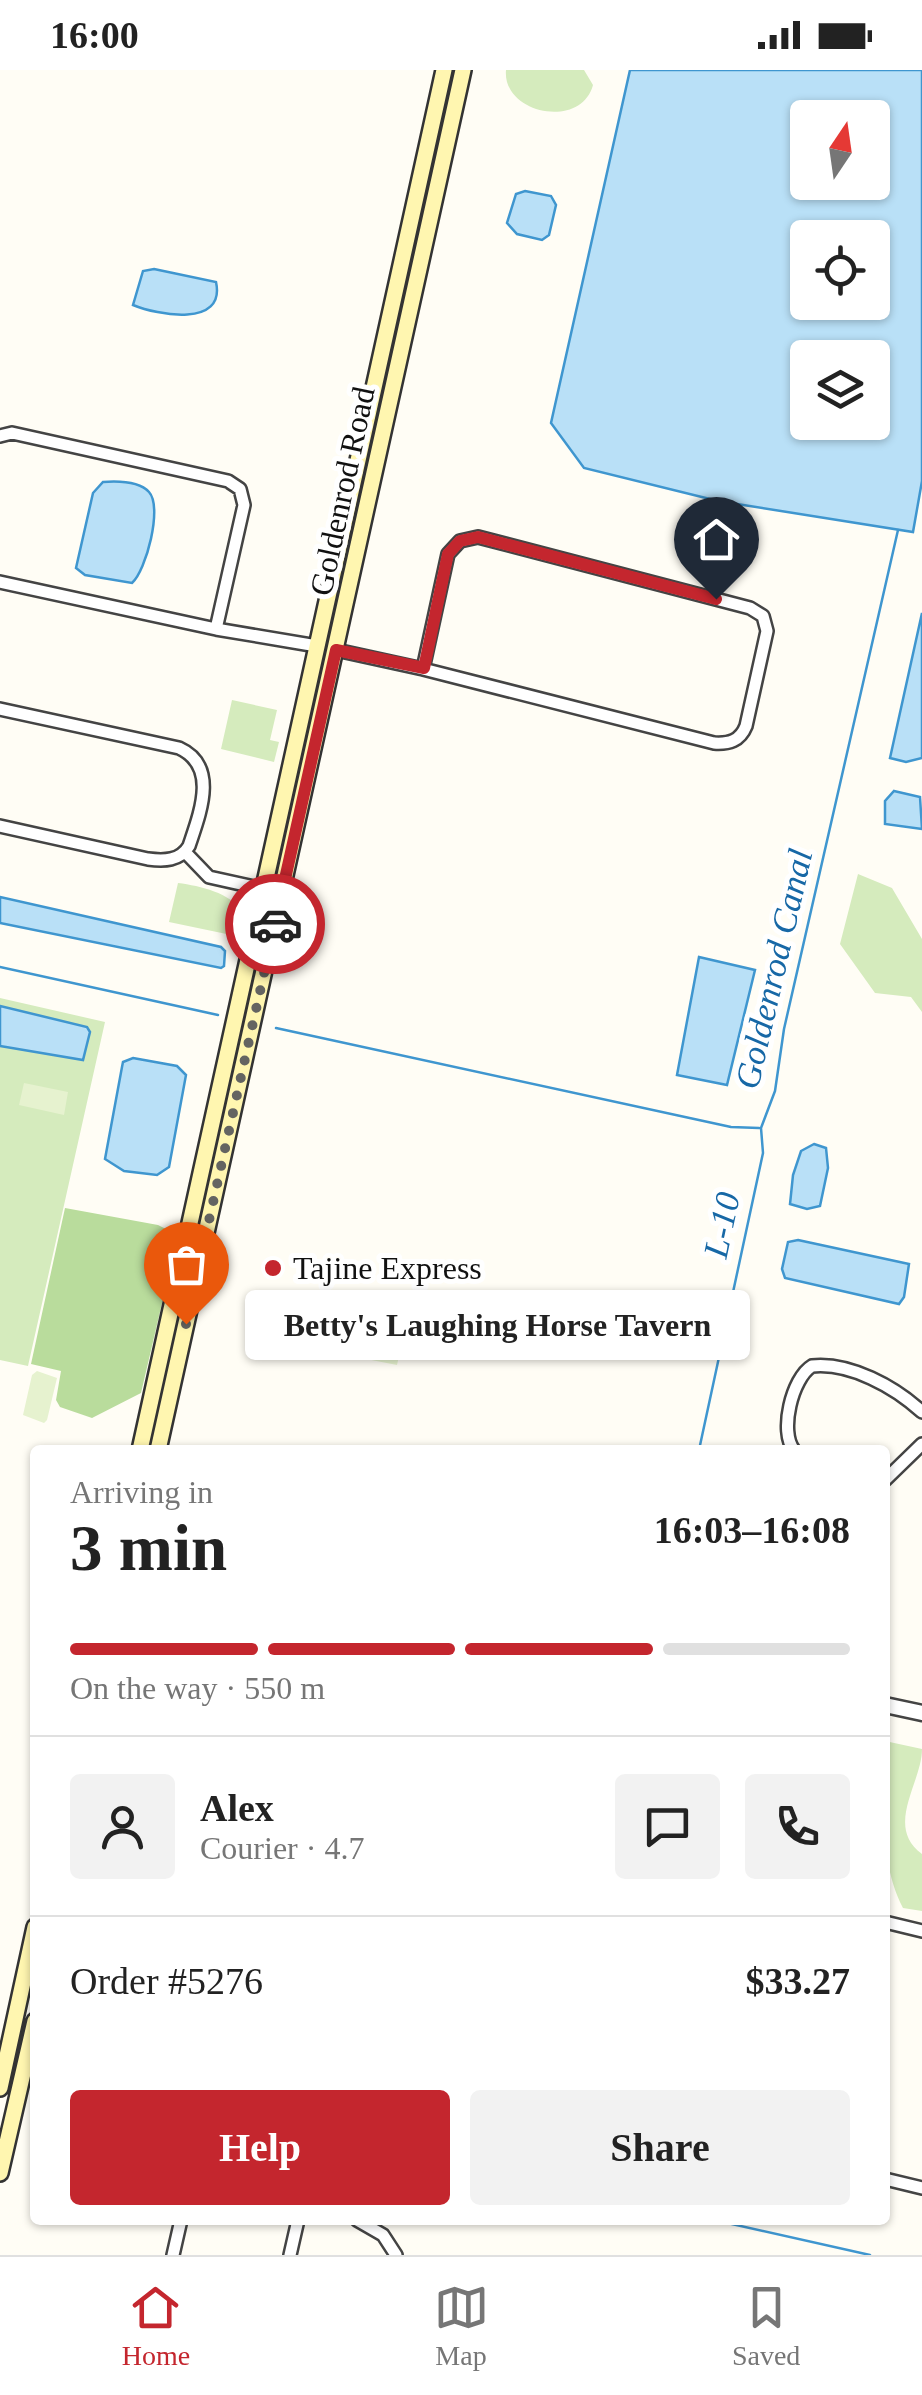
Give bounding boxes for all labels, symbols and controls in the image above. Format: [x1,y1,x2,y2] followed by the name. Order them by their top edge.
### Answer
[50,14,139,56] text: 16:00
[790,100,890,200] north arrow
[790,100,890,440] map controls
[790,220,890,320] button: locate
[790,340,890,440] button: layers
[302,383,382,599] street label: Goldenrod Road
[674,497,759,600] pin
[689,512,744,567] icon: home
[727,845,821,1093] water label: Goldenrod Canal
[225,874,325,974] courier
[248,897,303,952] icon: car
[696,1188,748,1262] water label: L-10
[144,1222,229,1325] pin
[159,1237,214,1292] icon: bag
[293,1250,482,1286] place label: Tajine Express
[262,1257,284,1279] marker: Tajine Express
[246,1289,751,1359] callout: Betty's Laughing Horse Tavern
[284,1307,711,1343] text: Betty's Laughing Horse Tavern
[70,1474,213,1510] text: Arriving in
[654,1509,850,1551] text: 16:03–16:08
[70,1512,227,1584] text: 3 min
[70,1670,325,1706] text: On the way · 550 m
[70,1774,175,1879] button: person
[615,1774,720,1879] button: chat
[745,1774,850,1879] button: phone
[200,1787,274,1829] text: Alex
[200,1830,364,1866] text: Courier · 4.7
[70,1960,263,2002] text: Order #5276
[746,1960,850,2002] text: $33.27
[70,2090,450,2205] button: Help
[470,2090,850,2205] button: Share
[122,2280,190,2372] tab: Home
[434,2280,489,2372] tab: Map
[732,2280,800,2372] tab: Saved

